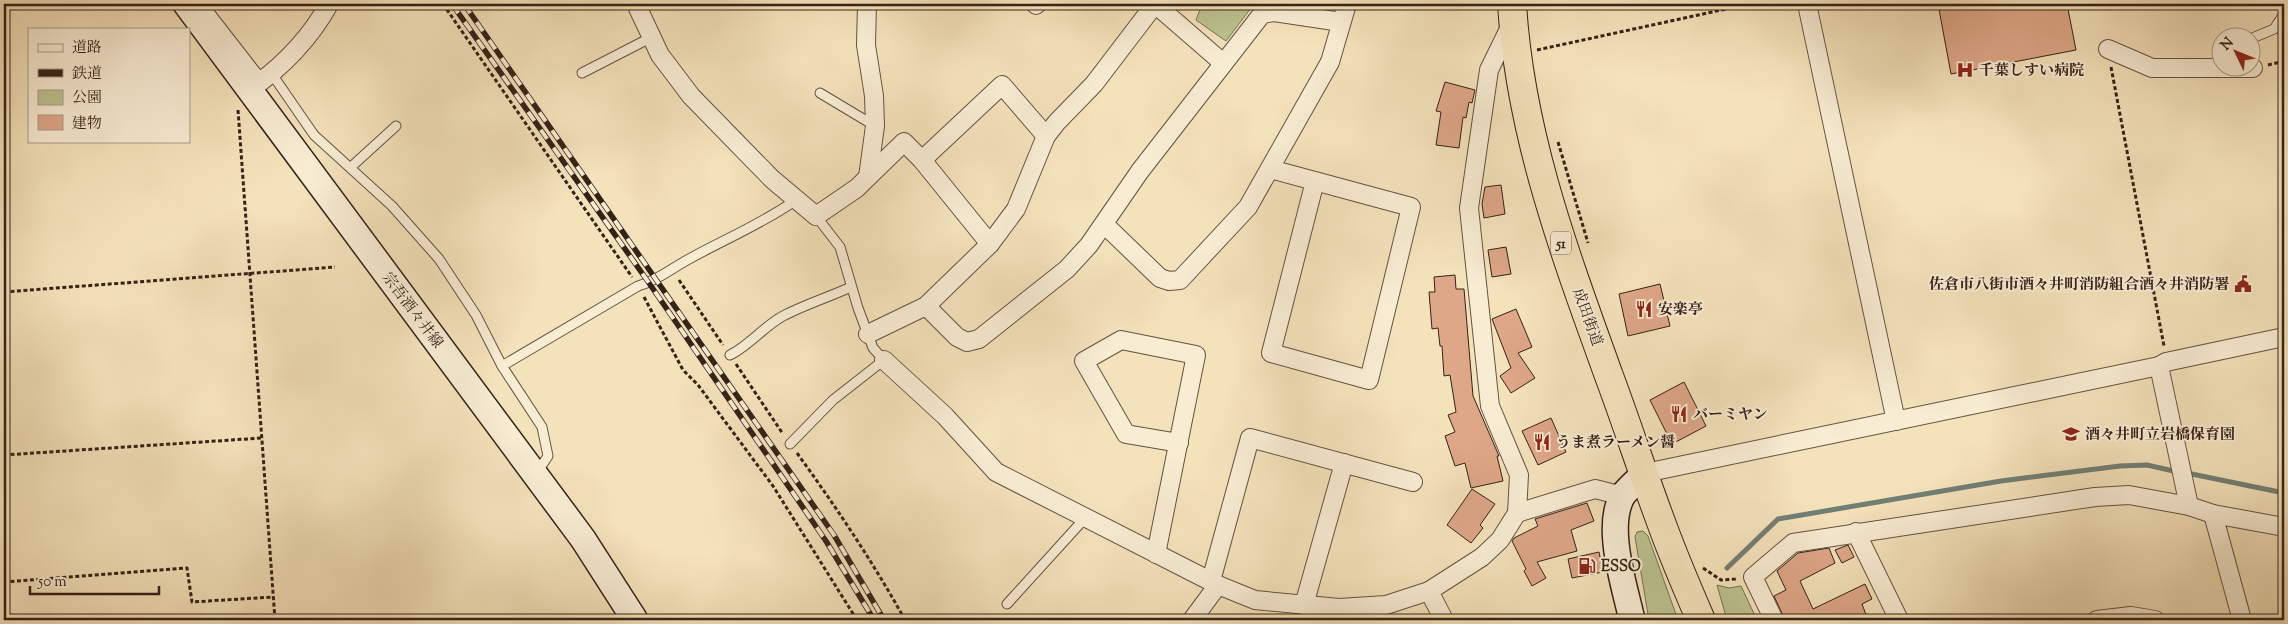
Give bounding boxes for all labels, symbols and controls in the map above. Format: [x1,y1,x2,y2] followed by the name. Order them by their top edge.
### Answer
[28,28,190,142] legend
[2210,28,2260,78] north arrow
[2217,34,2239,55] text: N
[72,38,102,59] text: 道路
[1955,60,1975,80] hospital icon: 千葉しすい病院
[1979,61,2084,82] place label: 千葉しすい病院
[72,64,102,85] text: 鉄道
[72,88,102,109] text: 公園
[72,114,102,135] text: 建物
[1551,232,1571,254] road number: 51
[376,269,447,353] street label: 宗吾酒々井線
[2233,274,2253,294] public building icon: 佐倉市八街市酒々井町消防組合酒々井消防署
[1929,275,2229,296] place label: 佐倉市八街市酒々井町消防組合酒々井消防署
[1566,286,1607,349] street label: 成田街道
[1634,299,1654,319] restaurant icon: 安楽亭
[1658,300,1703,321] place label: 安楽亭
[1669,404,1689,424] restaurant icon: バーミヤン
[1693,405,1768,426] place label: バーミヤン
[2061,424,2081,444] school or university icon: 酒々井町立岩橋保育園
[2085,425,2235,446] place label: 酒々井町立岩橋保育園
[1532,432,1552,452] restaurant icon: うま煮ラーメン醤
[1556,433,1675,454] place label: うま煮ラーメン醤
[1577,556,1597,576] fuel station icon: ESSO
[1601,557,1641,578] place label: ESSO
[30,564,159,596] scale bar
[37,572,67,593] text: 50 m

